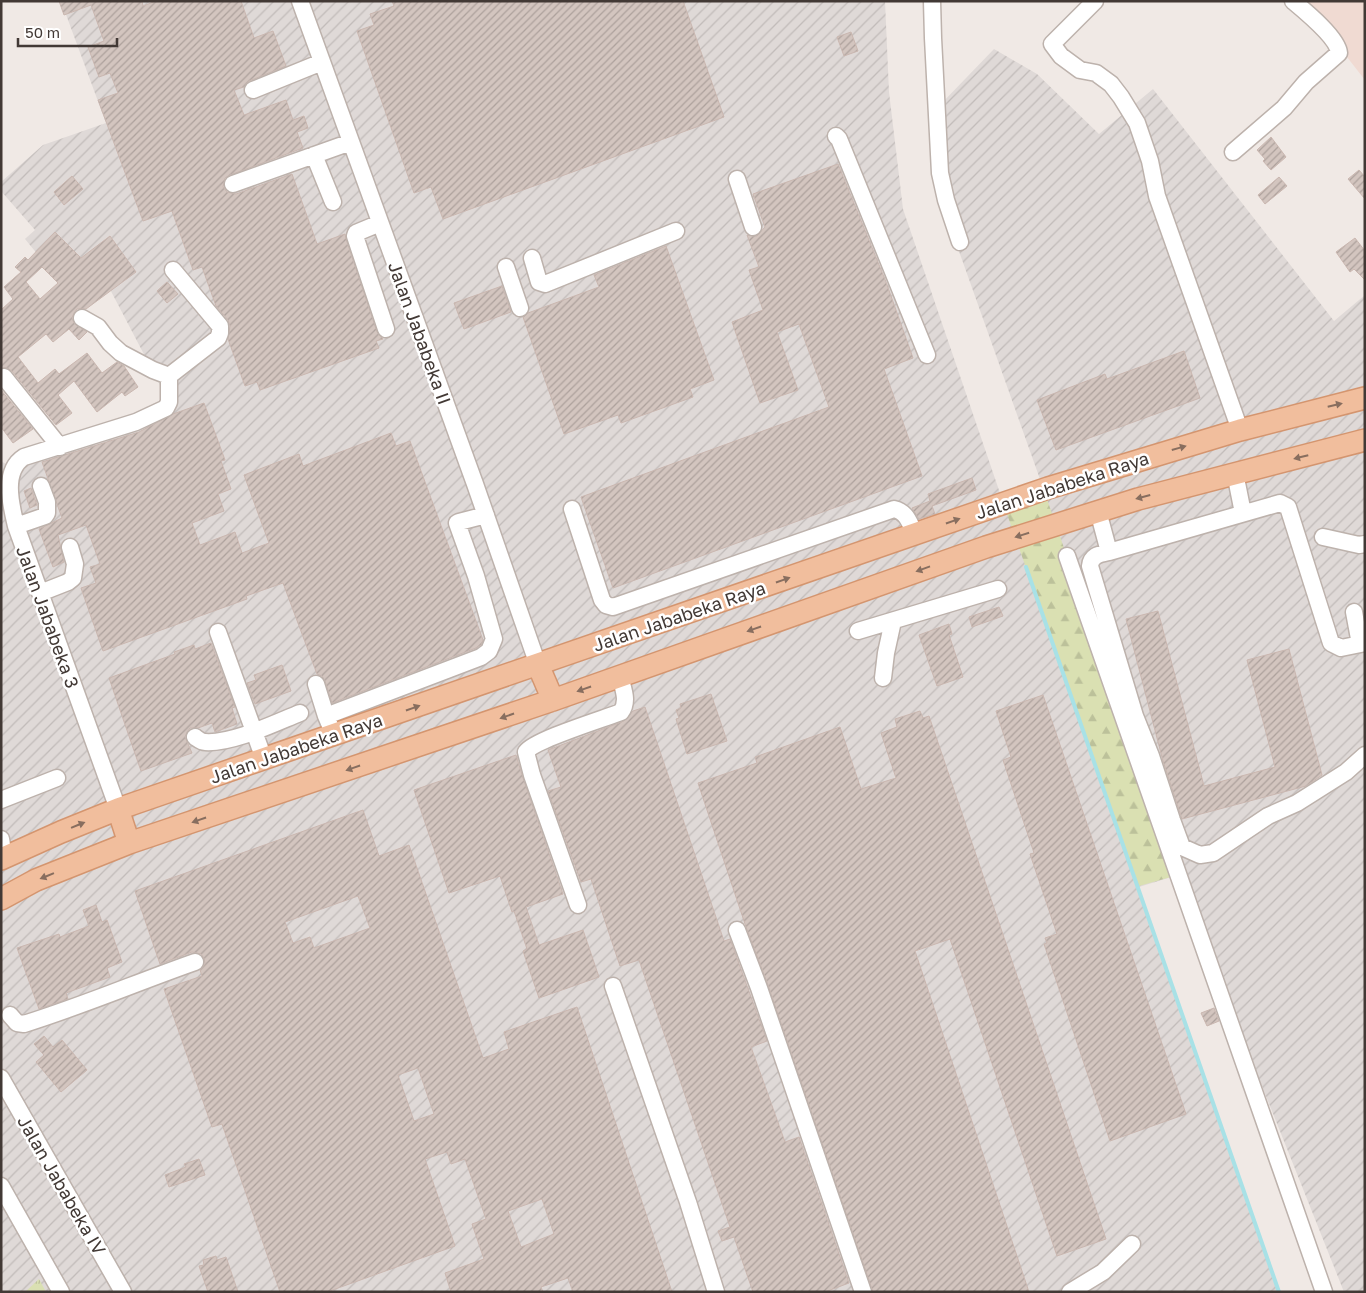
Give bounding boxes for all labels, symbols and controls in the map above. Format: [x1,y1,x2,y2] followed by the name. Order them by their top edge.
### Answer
[18,15,116,47] scale bar
[25,23,60,41] text: 50 m
[384,259,456,407] street label: Jalan Jababeka II
[1328,401,1343,409] one-way arrow
[1171,444,1186,452] one-way arrow
[973,447,1151,523] street label: Jalan Jababeka Raya
[1293,453,1308,461] one-way arrow
[1136,494,1151,502] one-way arrow
[946,517,961,525] one-way arrow
[1014,531,1029,539] one-way arrow
[12,543,84,691] street label: Jalan Jababeka 3
[916,566,931,573] one-way arrow
[590,576,768,656] street label: Jalan Jababeka Raya
[775,576,790,584] one-way arrow
[746,626,761,633] one-way arrow
[576,685,591,693] one-way arrow
[405,704,420,711] one-way arrow
[207,708,385,788] street label: Jalan Jababeka Raya
[499,712,514,720] one-way arrow
[345,764,360,772] one-way arrow
[191,816,206,824] one-way arrow
[71,821,86,829] one-way arrow
[39,872,54,880] one-way arrow
[13,1112,111,1258] street label: Jalan Jababeka IV

